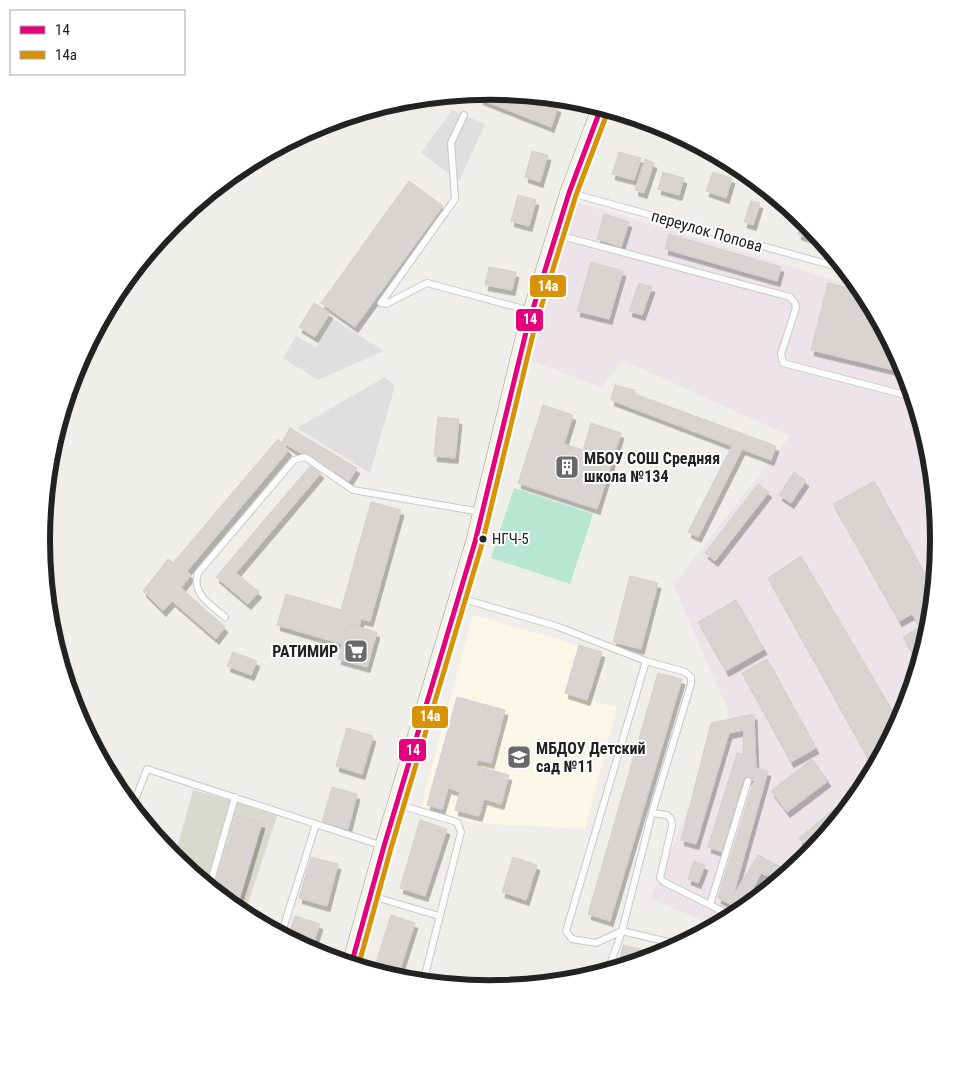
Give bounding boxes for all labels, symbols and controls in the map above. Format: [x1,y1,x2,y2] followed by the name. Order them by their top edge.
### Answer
[10,10,185,75] legend
[55,21,70,39] text: 14
[55,46,77,64] text: 14а
[649,206,765,256] street label: переулок Попова
[529,274,567,298] line badge: 14а
[538,278,559,294] text: 14а
[515,308,544,332] line badge: 14
[523,311,537,327] text: 14
[584,449,720,486] place label: МБОУ СОШ Средняя школа №134
[554,454,580,480] building icon: МБОУ СОШ Средняя школа №134
[492,530,529,548] place label: НГЧ-5
[478,534,488,544] marker: НГЧ-5
[343,638,369,664] supermarket icon: РАТИМИР
[272,642,338,661] place label: РАТИМИР
[411,705,449,729] line badge: 14а
[420,708,441,724] text: 14а
[398,738,427,762] line badge: 14
[536,739,646,776] place label: МБДОУ Детский сад №11
[406,742,420,758] text: 14
[506,744,532,770] school or university icon: МБДОУ Детский сад №11

